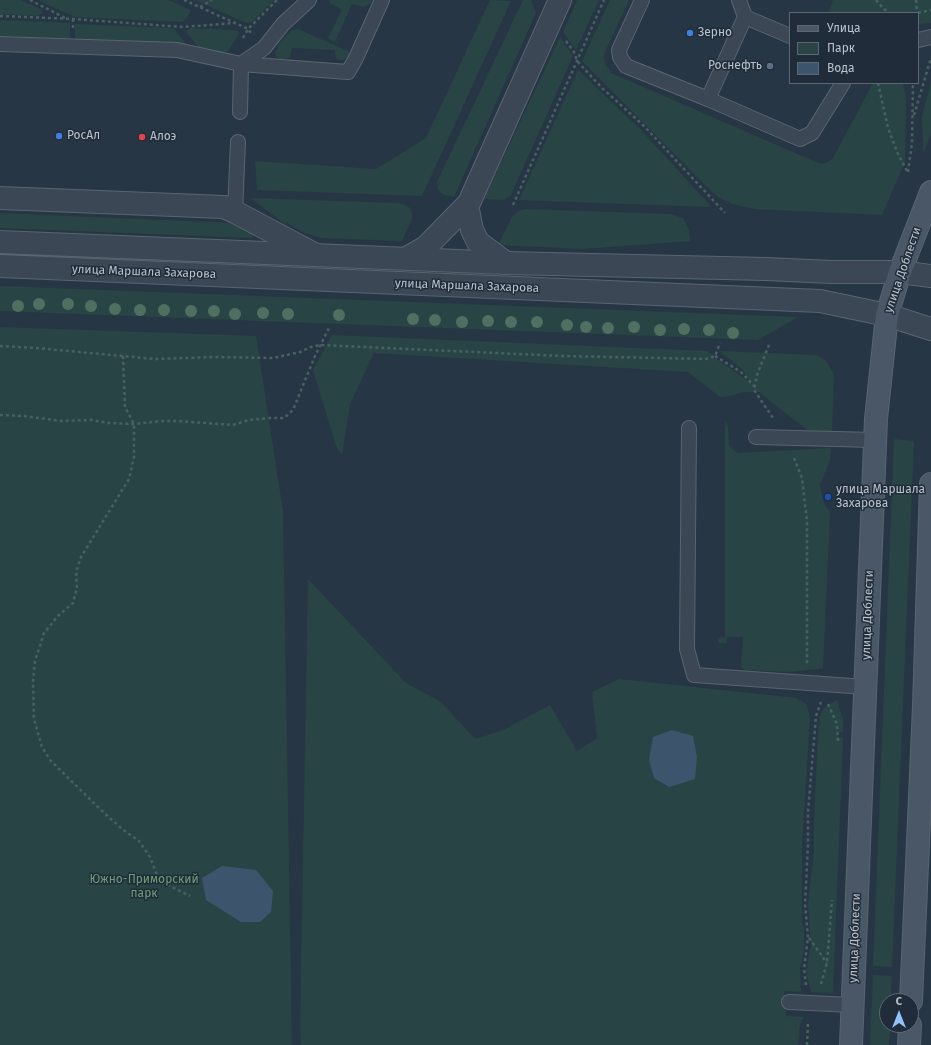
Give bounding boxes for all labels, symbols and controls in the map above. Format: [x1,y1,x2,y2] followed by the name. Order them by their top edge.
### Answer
[789,12,919,84] legend
[827,21,861,35] text: Улица
[698,26,732,40] place label: Зерно
[685,28,695,38] marker: Зерно
[827,41,855,55] text: Парк
[708,59,762,73] place label: Роснефть
[765,61,775,71] marker: Роснефть
[827,61,854,75] text: Вода
[67,129,100,143] place label: РосАл
[150,130,176,144] place label: Алоэ
[54,131,64,141] marker: РосАл
[137,132,147,142] marker: Алоэ
[882,225,924,315] street label: улица Доблести
[72,262,216,282] street label: улица Маршала Захарова
[395,276,539,296] street label: улица Маршала Захарова
[836,483,925,511] place label: улица Маршала Захарова
[823,492,833,502] marker: улица Маршала Захарова
[859,570,877,660] street label: улица Доблести
[89,873,199,901] park label: Южно-Приморский парк
[846,893,864,983] street label: улица Доблести
[879,993,919,1033] north arrow
[896,995,902,1008] text: С

